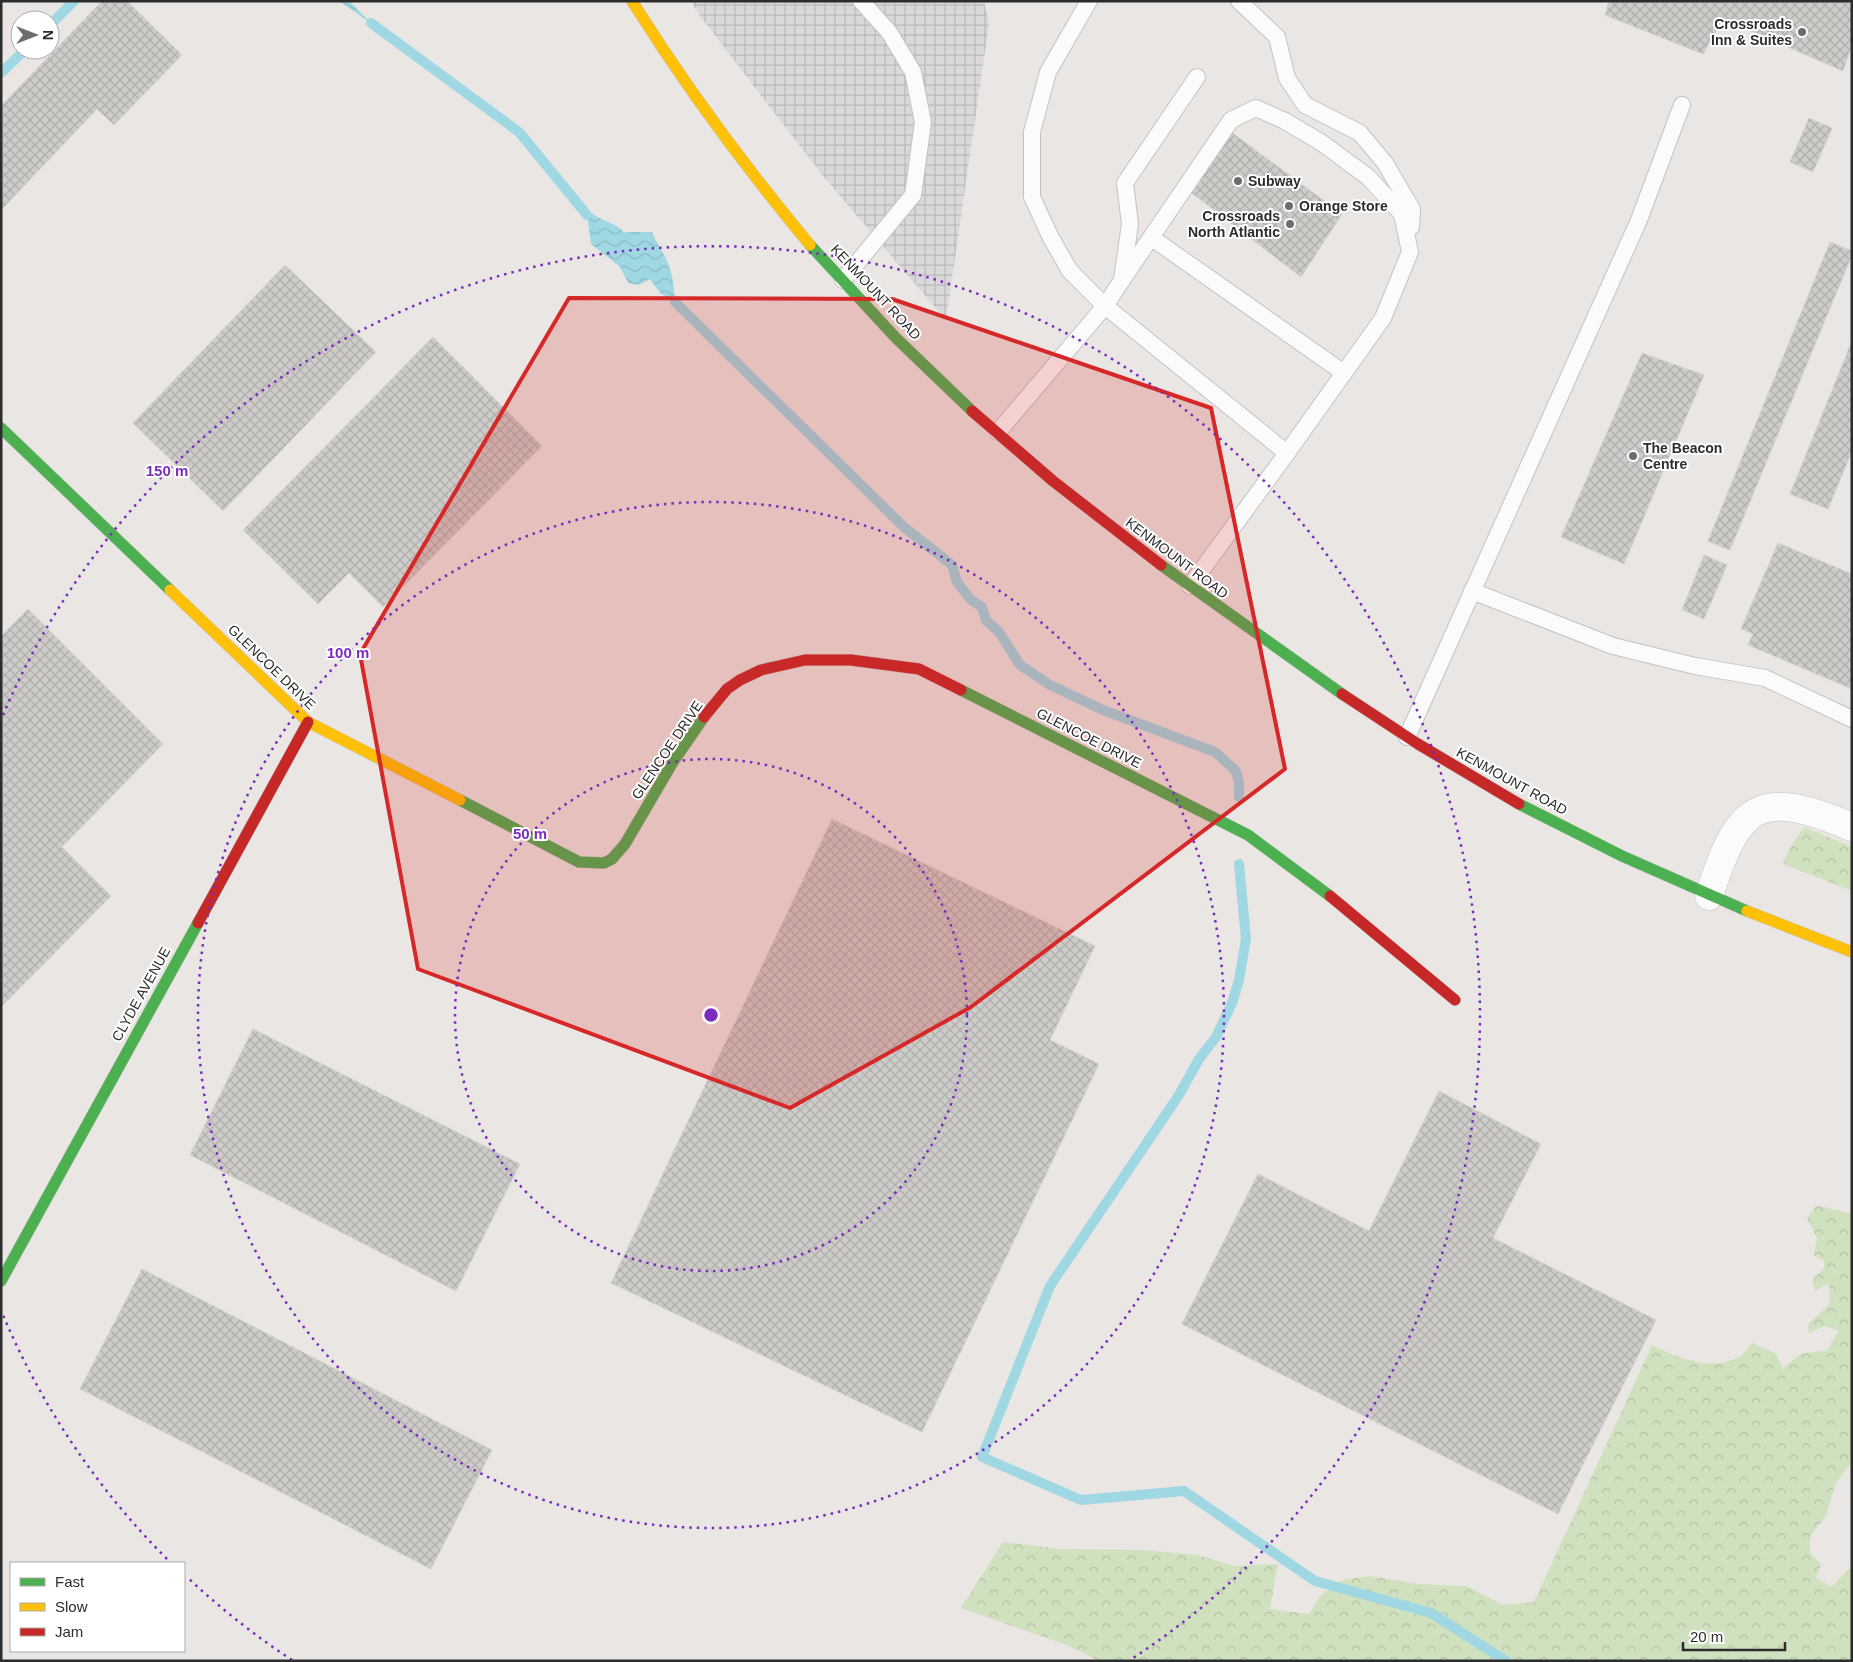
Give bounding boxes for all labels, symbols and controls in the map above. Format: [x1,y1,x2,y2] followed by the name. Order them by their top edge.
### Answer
[10,10,60,60] north arrow
[1711,16,1792,48] place label: Crossroads Inn & Suites
[1796,26,1808,38] marker: Crossroads Inn & Suites
[40,30,56,40] text: N
[1248,173,1301,189] place label: Subway
[1232,175,1244,187] marker: Subway
[1299,198,1388,214] place label: Orange Store
[1283,200,1295,212] marker: Orange Store
[1188,208,1280,240] place label: Crossroads North Atlantic
[1284,218,1296,230] marker: Crossroads North Atlantic
[828,241,924,343] street label: KENMOUNT ROAD
[1643,440,1722,472] place label: The Beacon Centre
[1627,450,1639,462] marker: The Beacon Centre
[146,462,188,479] text: 150 m
[1123,514,1231,602] street label: KENMOUNT ROAD
[225,621,319,713] street label: GLENCOE DRIVE
[327,644,369,661] text: 100 m
[628,698,706,802] street label: GLENCOE DRIVE
[1034,705,1144,771] street label: GLENCOE DRIVE
[1454,744,1570,818] street label: KENMOUNT ROAD
[513,825,547,842] text: 50 m
[108,944,174,1044] street label: CLYDE AVENUE
[702,1006,720,1024] centre of rings
[10,1562,185,1652] legend
[55,1573,85,1590] text: Fast
[55,1598,88,1615] text: Slow
[1683,1620,1786,1652] scale bar
[55,1623,83,1640] text: Jam
[1690,1628,1723,1645] text: 20 m

